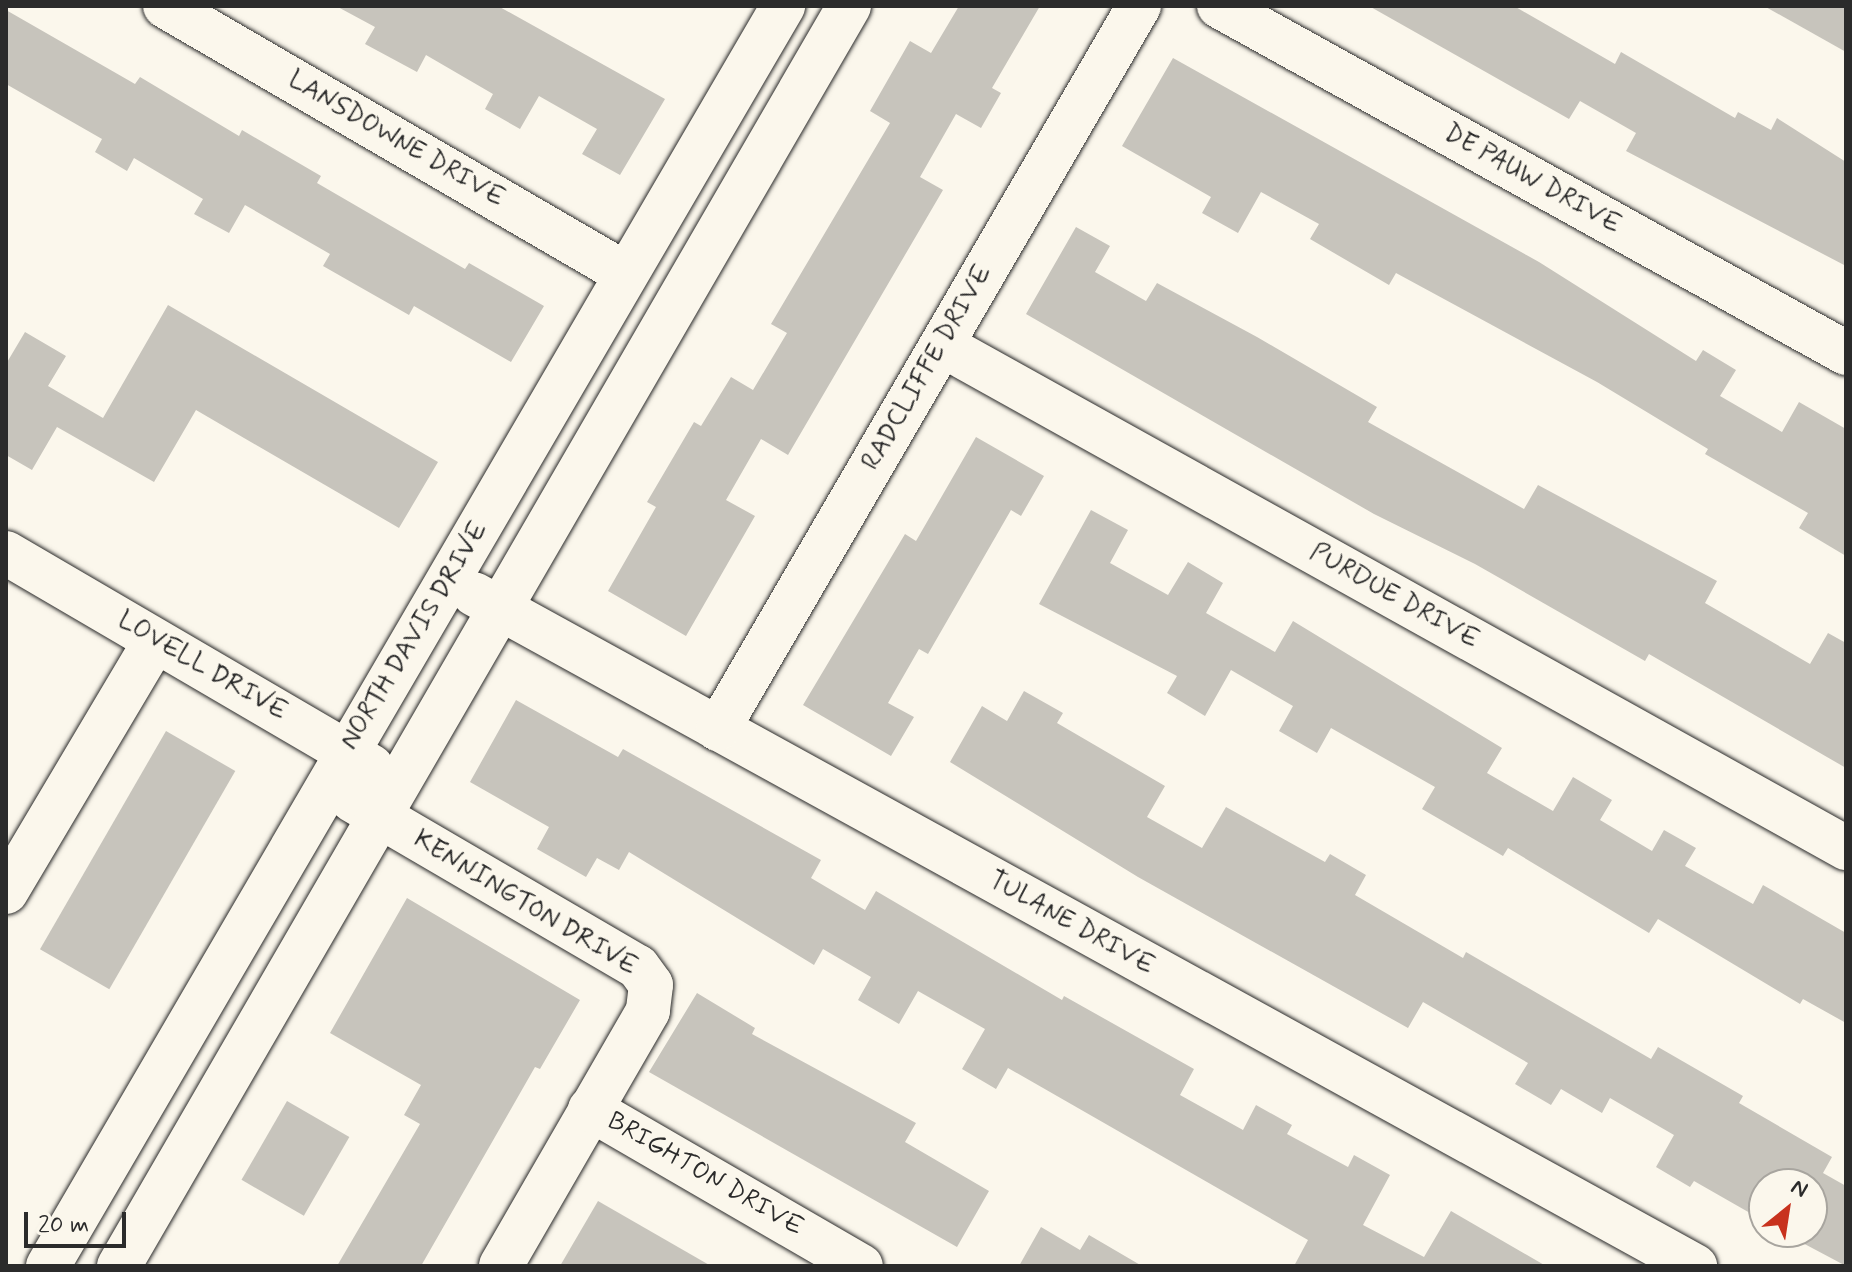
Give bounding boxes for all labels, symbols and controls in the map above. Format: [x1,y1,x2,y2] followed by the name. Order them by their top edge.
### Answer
[282,65,510,215] street label: LANSDOWNE DRIVE
[1437,118,1627,242] street label: DE PAUW DRIVE
[856,260,1000,476] street label: RADCLIFFE DRIVE
[335,516,495,756] street label: NORTH DAVIS DRIVE
[1304,538,1484,656] street label: PURDUE DRIVE
[111,606,293,728] street label: LOVELL DRIVE
[407,825,643,983] street label: KENNINGTON DRIVE
[982,865,1160,983] street label: TULANE DRIVE
[601,1106,809,1244] street label: BRIGHTON DRIVE
[1748,1168,1828,1248] north arrow
[1786,1173,1812,1205] text: N
[28,1196,130,1246] scale bar
[38,1210,89,1241] text: 20 m

